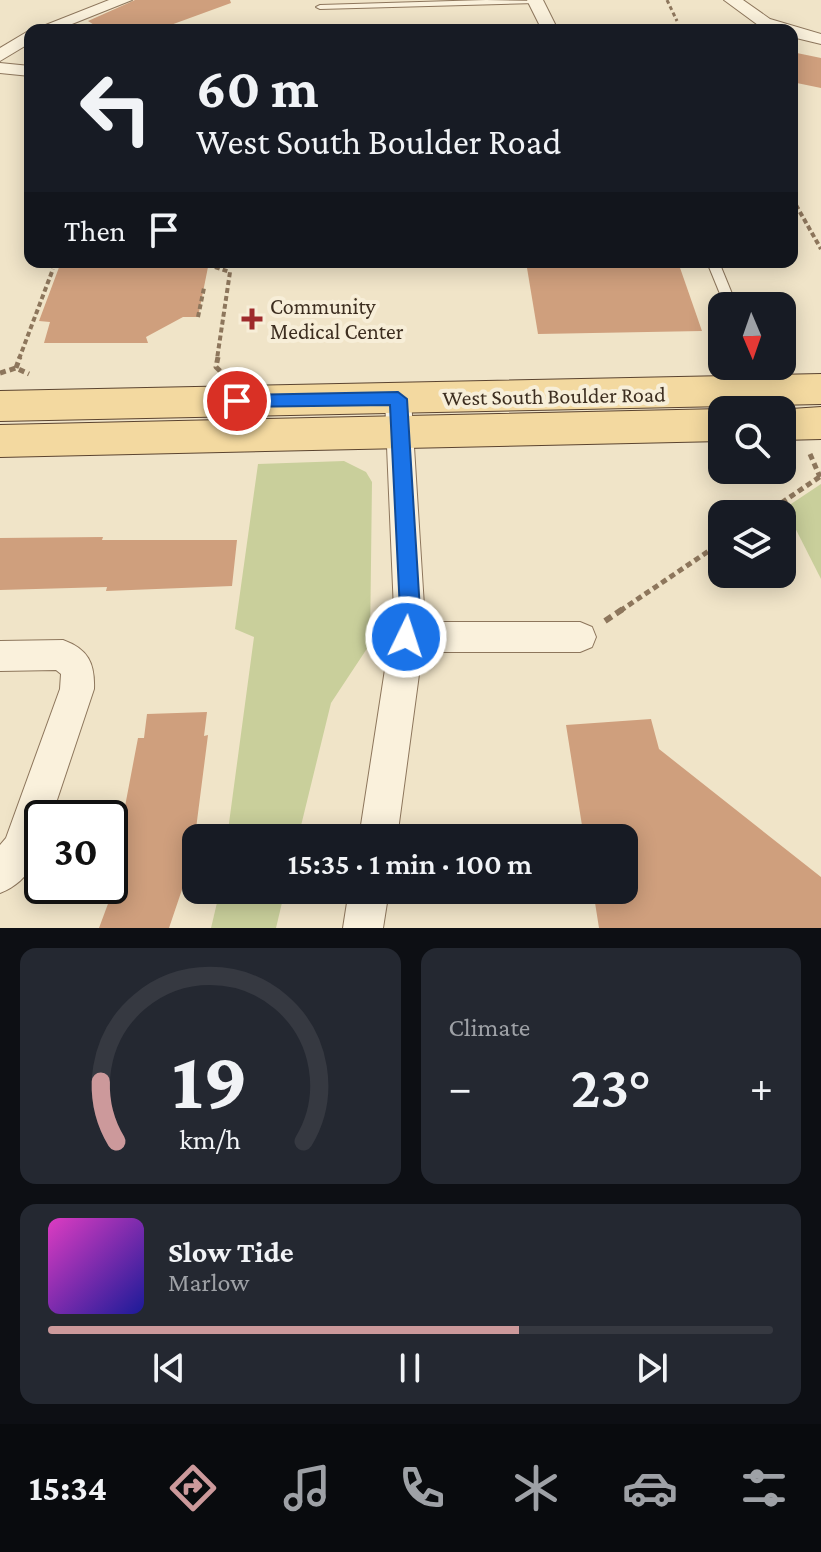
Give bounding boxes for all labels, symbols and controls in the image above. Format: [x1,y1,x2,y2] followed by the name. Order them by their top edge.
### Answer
[64,56,168,160] icon: left
[196,57,319,119] text: 60 m
[196,122,561,162] text: West South Boulder Road
[142,208,186,252] icon: arrive
[64,214,126,247] text: Then
[708,292,796,380] north arrow
[708,292,796,588] map controls
[270,294,404,344] place label: Community Medical Center
[241,308,263,330] marker: Community Medical Center
[203,367,271,435] pin
[215,379,259,423] icon: arrive
[442,382,666,410] street label: West South Boulder Road
[708,396,796,484] button: search
[708,500,796,588] button: layers
[364,595,448,679] position arrow
[24,800,128,904] speed limit sign: 30
[288,847,532,880] text: 15:35 · 1 min · 100 m
[449,1013,530,1042] text: Climate
[172,1033,249,1126] text: 19
[571,1053,651,1120] text: 23°
[449,1063,472,1111] text: −
[750,1063,773,1111] text: +
[179,1123,241,1155] text: km/h
[168,1235,294,1268] text: Slow Tide
[168,1268,249,1297] text: Marlow
[147,1346,191,1390] icon: previous
[388,1346,432,1390] icon: pause
[630,1346,674,1390] icon: next
[165,1460,221,1516] icon: directions
[279,1460,335,1516] icon: music
[394,1460,450,1516] icon: phone
[508,1460,564,1516] icon: climate
[622,1460,678,1516] icon: car
[736,1460,792,1516] icon: filters
[29,1468,107,1508] text: 15:34

